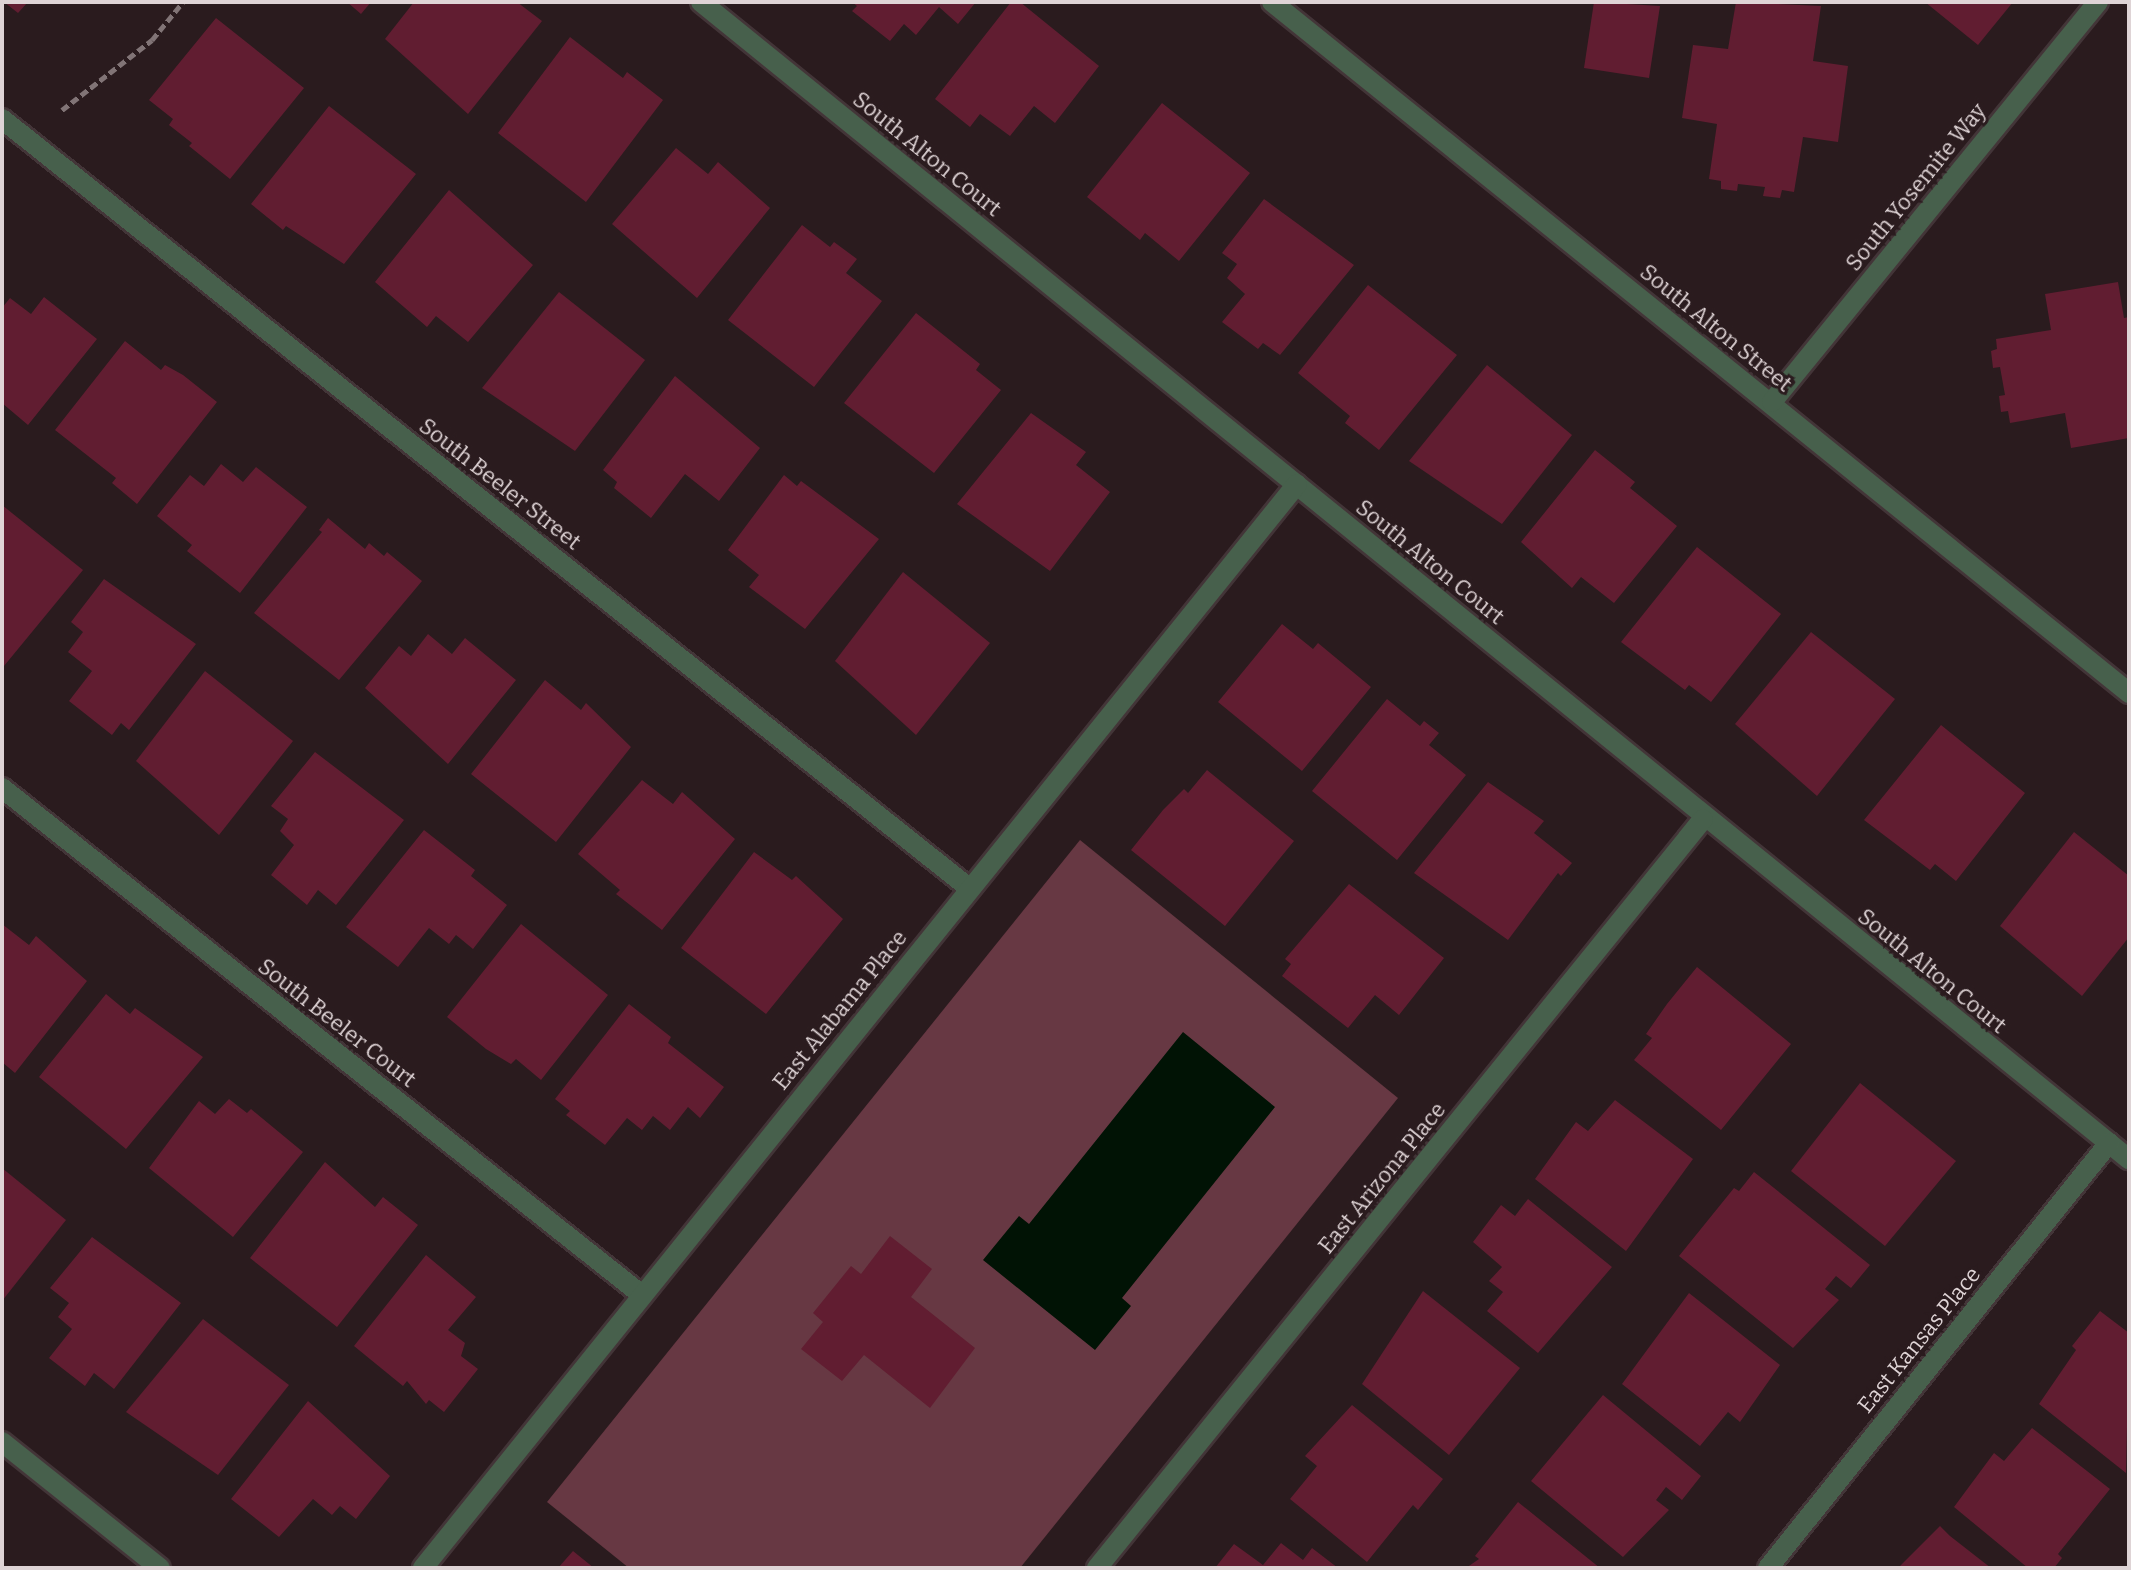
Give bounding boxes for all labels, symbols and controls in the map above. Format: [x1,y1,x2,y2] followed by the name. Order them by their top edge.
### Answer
[848,86,1006,222] street label: South Alton Court
[1840,98,1992,276] street label: South Yosemite Way
[1635,259,1797,397] street label: South Alton Street
[414,413,586,555] street label: South Beeler Street
[1351,494,1509,630] street label: South Alton Court
[1853,903,2011,1039] street label: South Alton Court
[768,925,912,1095] street label: East Alabama Place
[253,953,421,1093] street label: South Beeler Court
[1313,1097,1451,1259] street label: East Arizona Place
[1852,1262,1986,1418] street label: East Kansas Place

